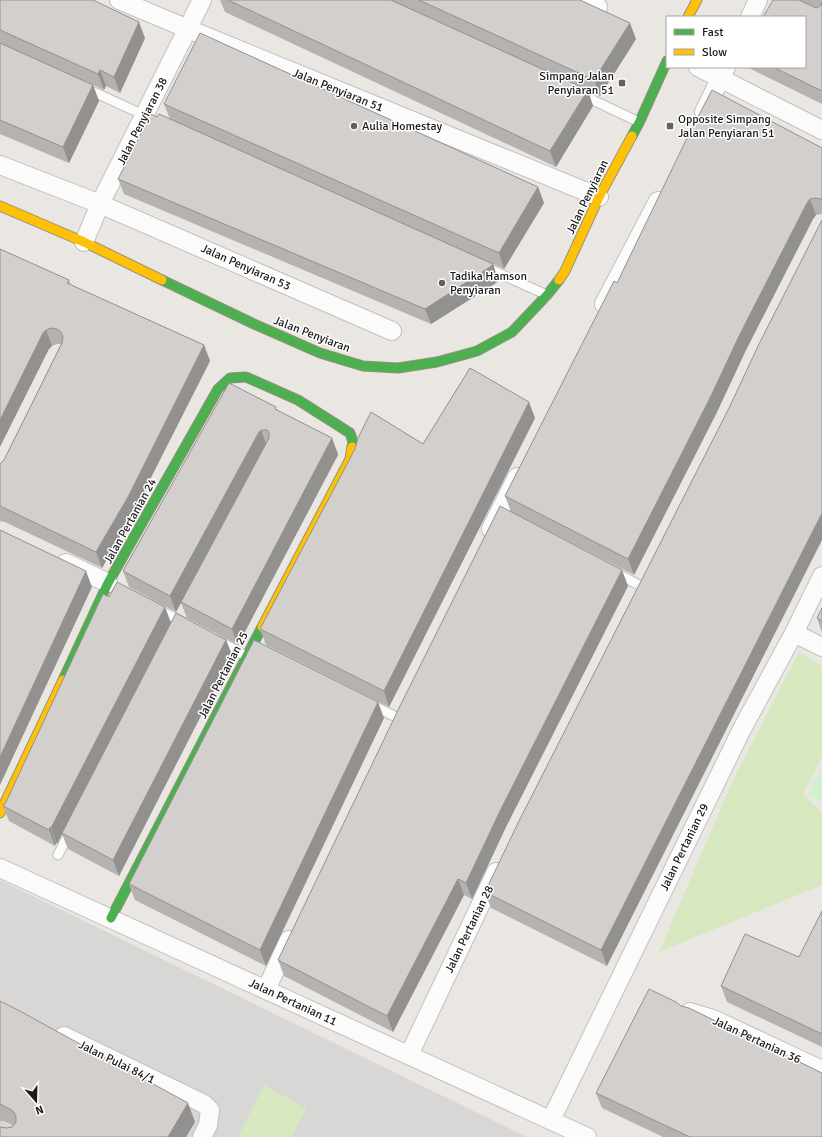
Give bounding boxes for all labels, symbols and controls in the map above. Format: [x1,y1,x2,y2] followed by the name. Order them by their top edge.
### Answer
[666,16,806,68] legend
[702,25,723,40] text: Fast
[702,45,727,60] text: Slow
[290,65,385,115] street label: Jalan Penyiaran 51
[539,69,614,98] place label: Simpang Jalan Penyiaran 51
[114,75,171,168] street label: Jalan Penyiaran 38
[617,78,627,88] marker: Simpang Jalan Penyiaran 51
[678,112,774,141] place label: Opposite Simpang Jalan Penyiaran 51
[362,119,443,134] place label: Aulia Homestay
[349,121,359,131] marker: Aulia Homestay
[665,121,675,131] marker: Opposite Simpang Jalan Penyiaran 51
[563,158,612,237] street label: Jalan Penyiaran
[199,241,293,294] street label: Jalan Penyiaran 53
[450,269,527,298] place label: Tadika Hamson Penyiaran
[437,278,447,288] marker: Tadika Hamson Penyiaran
[271,313,352,356] street label: Jalan Penyiaran
[101,475,160,567] street label: Jalan Pertanian 24
[195,629,252,721] street label: Jalan Pertanian 25
[657,801,712,893] street label: Jalan Pertanian 29
[442,883,497,975] street label: Jalan Pertanian 28
[246,975,339,1029] street label: Jalan Pertanian 11
[710,1013,803,1067] street label: Jalan Pertanian 36
[76,1037,157,1087] street label: Jalan Pulai 84/1
[16,1081,56,1121] north arrow
[33,1103,45,1117] text: N

